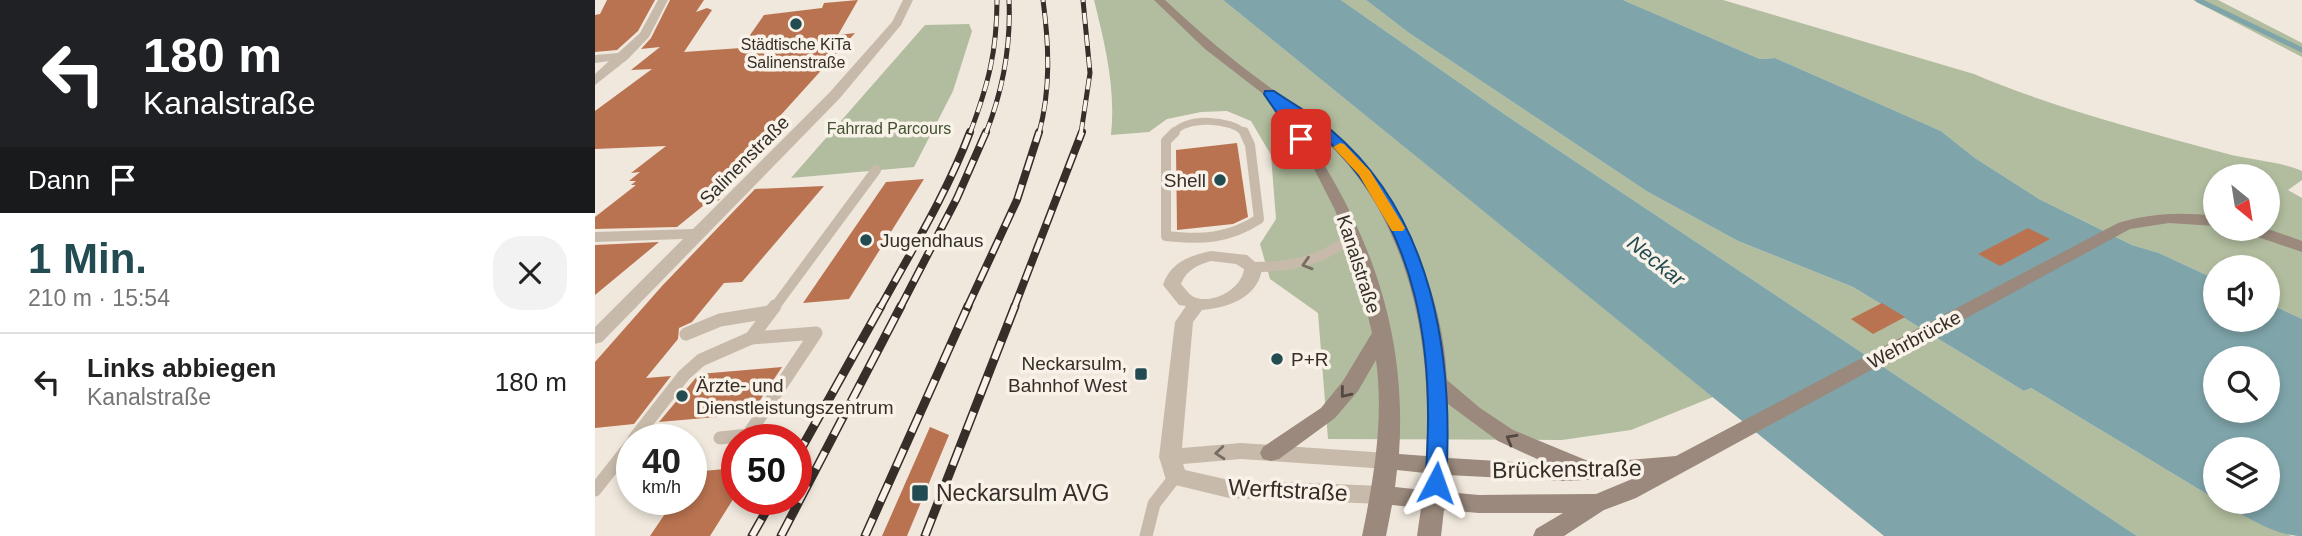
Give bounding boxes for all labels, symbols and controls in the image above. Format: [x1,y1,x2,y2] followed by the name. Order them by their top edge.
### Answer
[788,16,804,32] marker: Städtische KiTa Salinenstraße
[28,28,119,119] icon: left
[143,28,282,82] text: 180 m
[741,36,851,71] place label: Städtische KiTa Salinenstraße
[143,85,316,121] text: Kanalstraße
[1271,109,1331,169] pin
[695,111,793,209] street label: Salinenstraße
[827,120,951,137] park label: Fahrrad Parcours
[1282,120,1320,158] icon: arrive
[104,161,142,199] icon: arrive
[2203,164,2280,242] north arrow
[2203,164,2280,514] map controls
[28,165,90,195] text: Dann
[1164,170,1206,191] place label: Shell
[1212,172,1228,188] marker: Shell
[1333,212,1384,316] street label: Kanalstraße
[880,230,984,251] place label: Jugendhaus
[1623,231,1690,291] water label: Neckar
[858,232,874,248] marker: Jugendhaus
[28,235,147,282] text: 1 Min.
[493,236,567,310] button: close
[1301,255,1313,270] one-way arrow
[2203,255,2280,332] button: sound
[28,285,170,311] text: 210 m · 15:54
[1864,306,1964,373] street label: Wehrbrücke
[2203,346,2280,423] button: search
[1291,349,1329,370] place label: P+R
[1269,351,1285,367] marker: P+R
[87,353,276,383] text: Links abbiegen
[1008,353,1128,396] place label: Neckarsulm, Bahnhof West
[28,363,66,401] icon: left
[1133,366,1149,382] marker: Neckarsulm, Bahnhof West
[495,367,567,397] text: 180 m
[696,375,893,418] place label: Ärzte- und Dienstleistungszentrum
[87,384,211,410] text: Kanalstraße
[1340,386,1353,398] one-way arrow
[674,388,690,404] marker: Ärzte- und Dienstleistungszentrum
[721,424,812,515] speed limit sign: 50
[1505,434,1518,447] one-way arrow
[2203,437,2280,514] button: layers
[642,441,681,480] text: 40
[1214,445,1225,460] one-way arrow
[1399,446,1473,520] position arrow
[1492,455,1642,483] street label: Brückenstraße
[1228,474,1348,506] street label: Werftstraße
[642,477,681,497] text: km/h
[936,480,1109,506] place label: Neckarsulm AVG
[910,483,930,503] marker: Neckarsulm AVG

